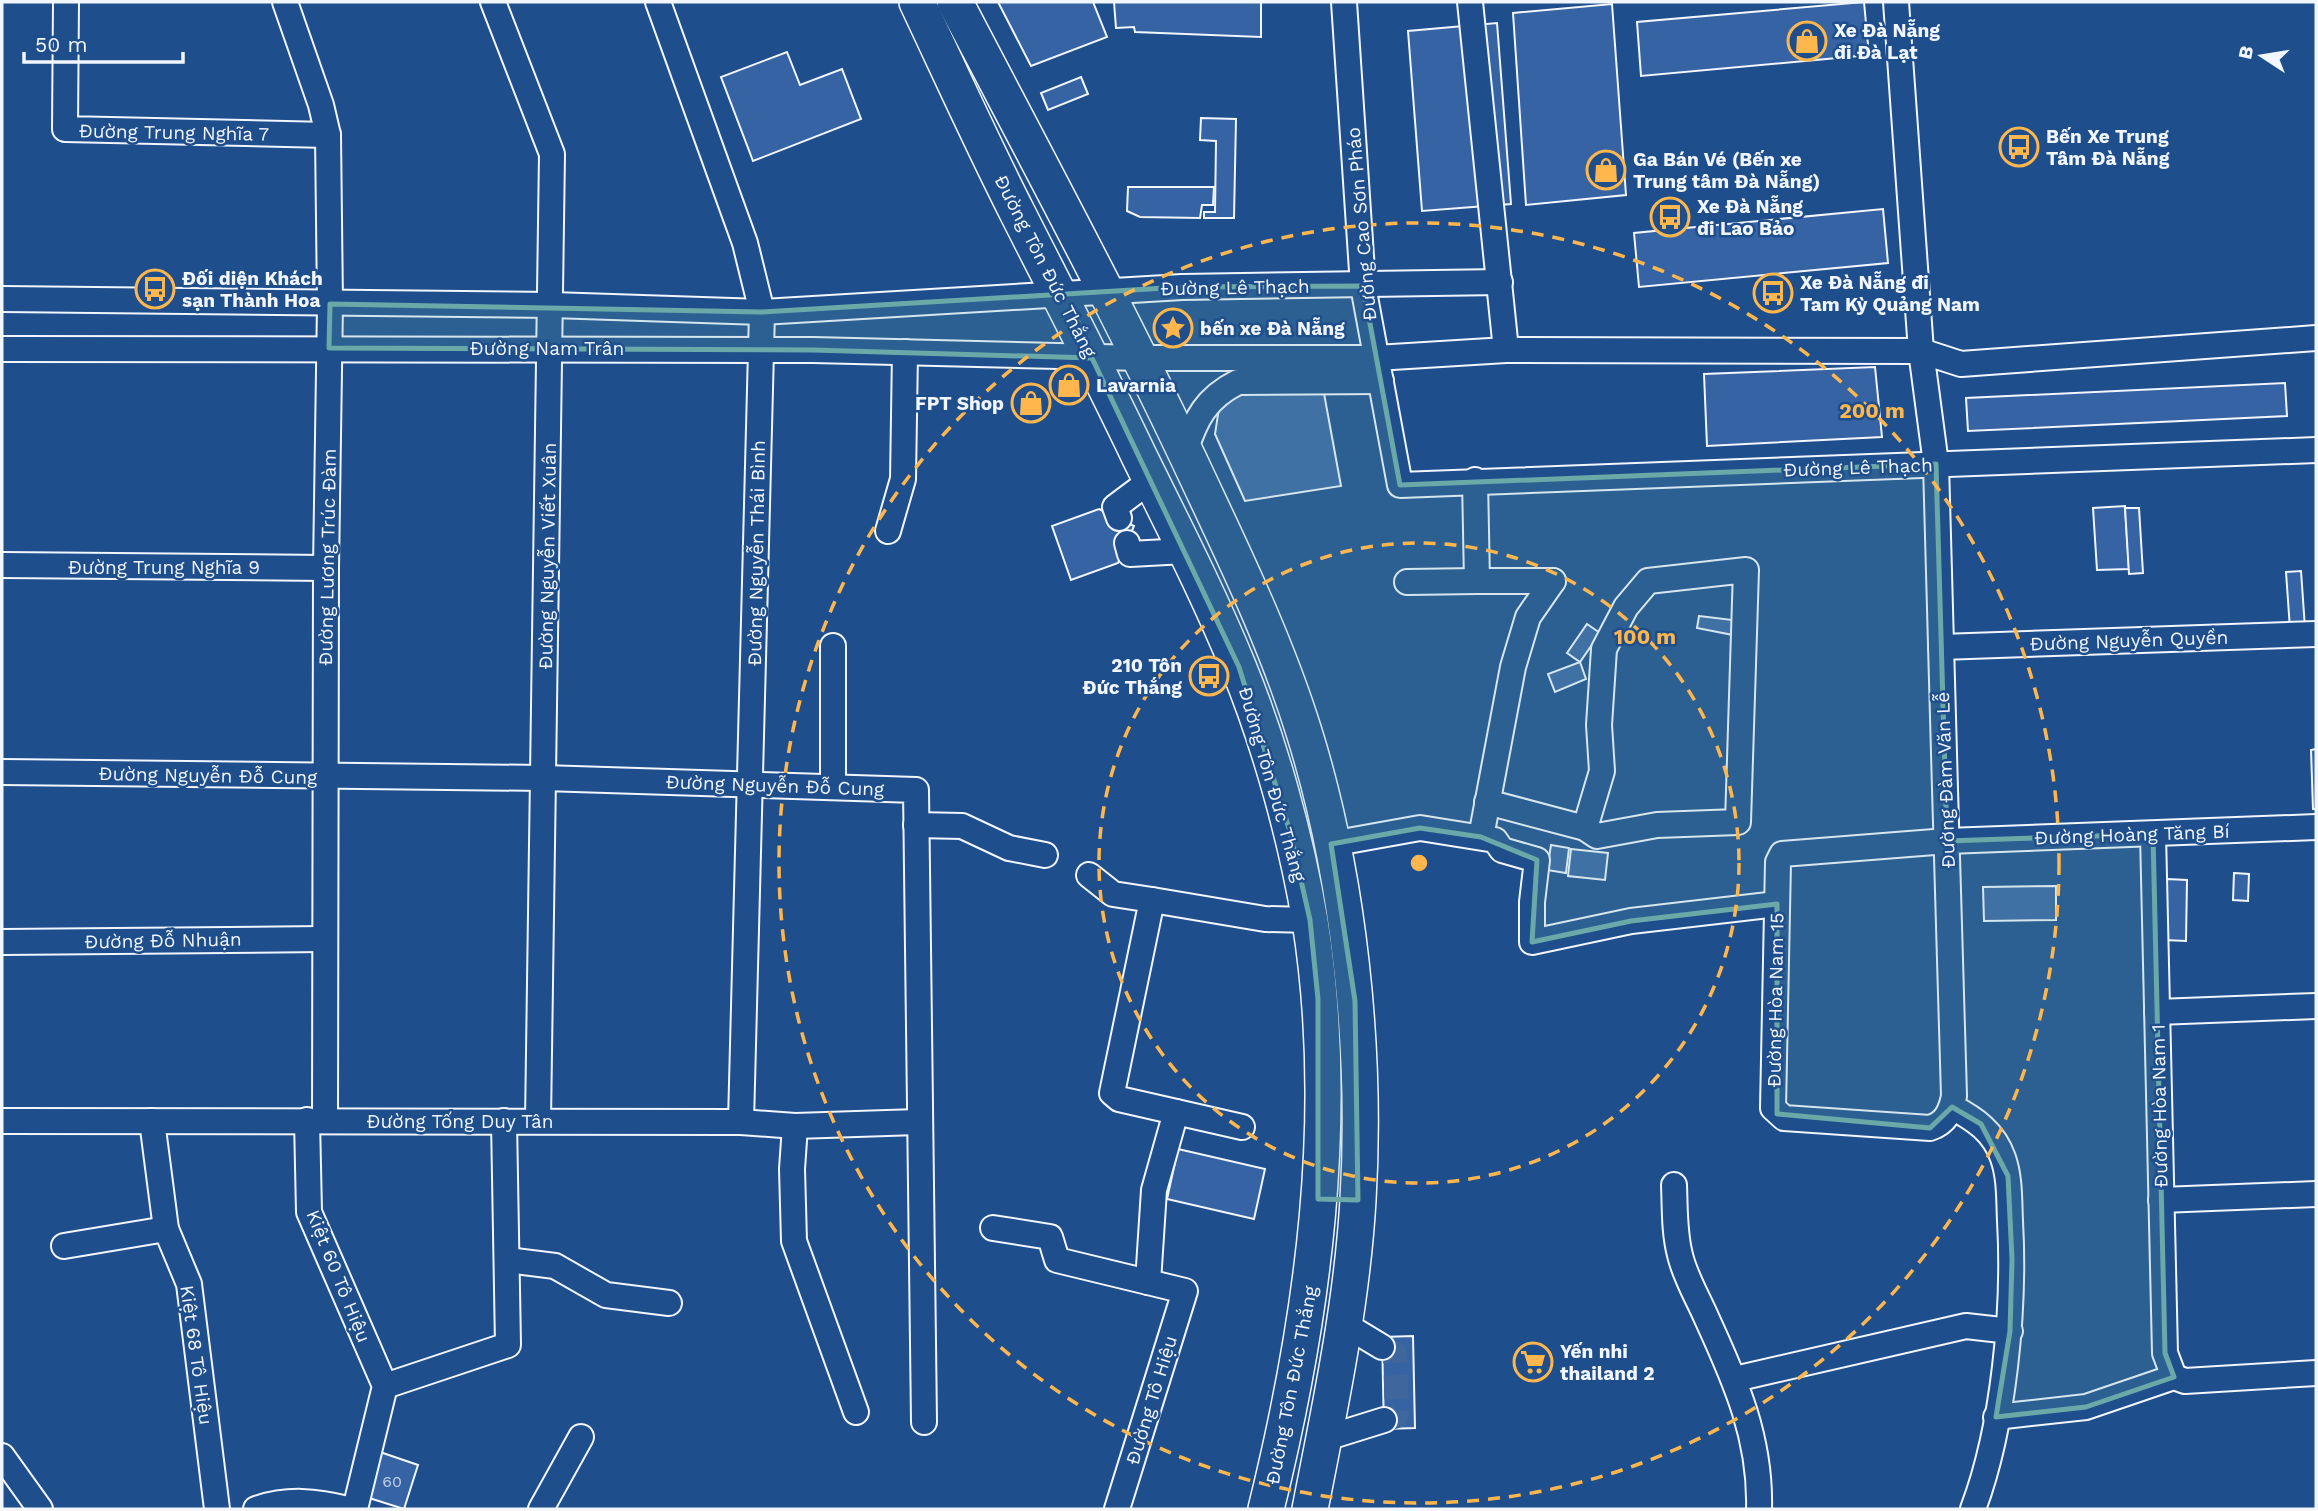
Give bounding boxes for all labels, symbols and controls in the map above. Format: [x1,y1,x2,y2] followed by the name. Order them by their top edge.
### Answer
[1834,19,1940,64] place label: Xe Đà Nẵng đi Đà Lạt
[1786,20,1828,62] shop icon: Xe Đà Nẵng đi Đà Lạt
[24,21,184,65] scale bar
[2227,21,2297,91] north arrow
[35,32,87,57] text: 50 m
[2233,44,2258,61] text: B
[79,119,269,146] street label: Đường Trung Nghĩa 7
[2046,125,2170,170] place label: Bến Xe Trung Tâm Đà Nẵng
[1342,126,1381,322] street label: Đường Cao Sơn Pháo
[1998,126,2040,168] bus stop icon: Bến Xe Trung Tâm Đà Nẵng
[1633,148,1820,193] place label: Ga Bán Vé (Bến xe Trung tâm Đà Nẵng)
[1585,149,1627,191] shop icon: Ga Bán Vé (Bến xe Trung tâm Đà Nẵng)
[989,171,1102,362] street label: Đường Tôn Đức Thắng
[1697,195,1803,240] place label: Xe Đà Nẵng đi Lao Bảo
[1649,196,1691,238] bus stop icon: Xe Đà Nẵng đi Lao Bảo
[182,267,323,312] place label: Đối diện Khách sạn Thành Hoa
[134,268,176,310] bus stop icon: Đối diện Khách sạn Thành Hoa
[1800,271,1980,316] place label: Xe Đà Nẵng đi Tam Kỳ Quảng Nam
[1752,272,1794,314] bus stop icon: Xe Đà Nẵng đi Tam Kỳ Quảng Nam
[1160,275,1310,300] street label: Đường Lê Thạch
[1152,307,1194,349] place icon: bến xe Đà Nẵng
[1200,317,1345,340] place label: bến xe Đà Nẵng
[470,337,624,360] street label: Đường Nam Trân
[1048,364,1090,406] shop icon: Lavarnia
[1096,374,1176,397] place label: Lavarnia
[1010,382,1052,424] shop icon: FPT Shop
[915,392,1004,415] place label: FPT Shop
[1839,398,1905,423] text: 200 m
[743,440,770,666] street label: Đường Nguyễn Thái Bình
[534,442,561,670] street label: Đường Nguyễn Viết Xuân
[314,448,341,666] street label: Đường Lương Trúc Đàm
[1783,453,1933,482] street label: Đường Lê Thạch
[68,556,260,579] street label: Đường Trung Nghĩa 9
[1614,624,1676,649] text: 100 m
[2029,626,2229,655] street label: Đường Nguyễn Quyền
[1083,654,1182,699] place label: 210 Tôn Đức Thắng
[1188,655,1230,697] bus stop icon: 210 Tôn Đức Thắng
[1234,684,1312,885] street label: Đường Tôn Đức Thắng
[1931,691,1960,869] street label: Đường Đàm Văn Lễ
[99,762,318,789] street label: Đường Nguyễn Đỗ Cung
[665,770,885,801] street label: Đường Nguyễn Đỗ Cung
[2034,820,2230,849] street label: Đường Hoàng Tăng Bí
[1407,851,1431,875] centre of rings
[1762,912,1789,1088] street label: Đường Hòa Nam 15
[84,928,242,953] street label: Đường Đỗ Nhuận
[2147,1024,2172,1188] street label: Đường Hòa Nam 1
[367,1110,553,1133] street label: Đường Tống Duy Tân
[301,1207,376,1346] street label: Kiệt 60 Tô Hiệu
[1261,1283,1322,1486] street label: Đường Tôn Đức Thắng
[175,1284,218,1426] street label: Kiệt 68 Tô Hiệu
[1121,1333,1182,1468] street label: Đường Tô Hiệu
[1560,1340,1655,1385] place label: Yến nhi thailand 2
[1512,1341,1554,1383] supermarket icon: Yến nhi thailand 2
[382,1472,402,1491] house number: 60

